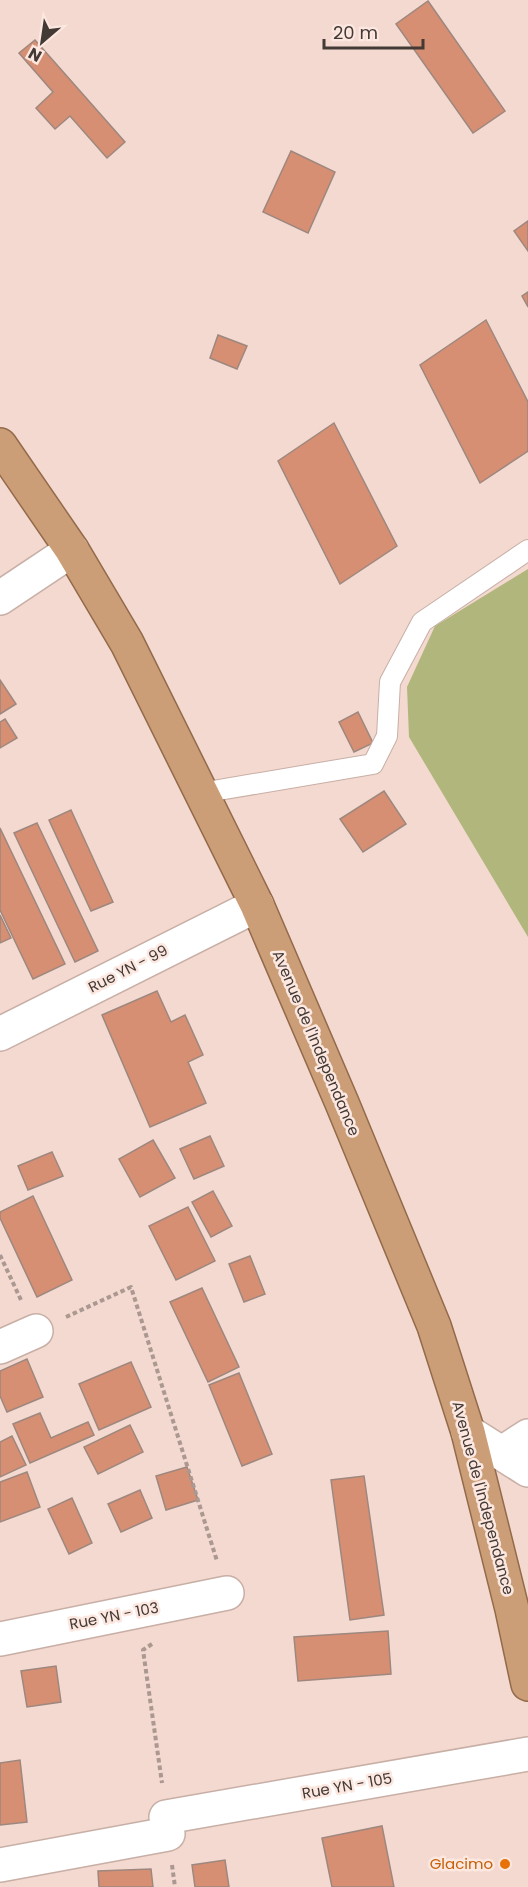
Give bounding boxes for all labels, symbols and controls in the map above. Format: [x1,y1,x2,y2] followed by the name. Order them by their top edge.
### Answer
[12,12,72,72] north arrow
[324,12,423,50] scale bar
[333,20,378,45] text: 20 m
[24,42,46,68] text: N
[84,940,171,998] street label: Rue YN - 99
[268,947,365,1139] street label: Avenue de l'Independance
[447,1399,519,1597] street label: Avenue de l'Independance
[67,1597,160,1634] street label: Rue YN - 103
[300,1767,394,1804] street label: Rue YN - 105
[430,1853,493,1874] place label: Glacimo
[498,1857,512,1871] marker: Glacimo

